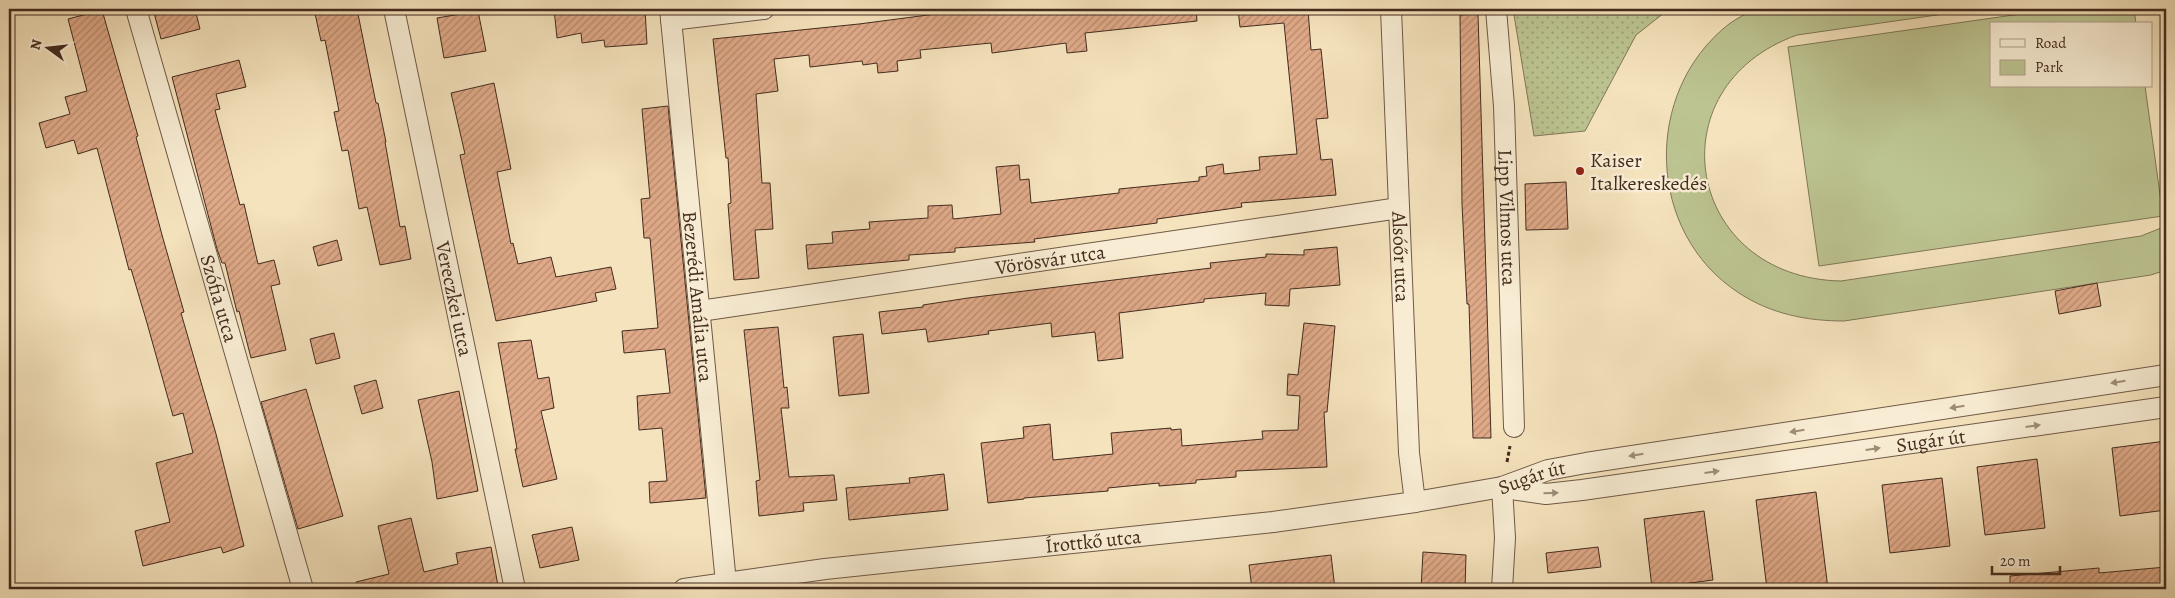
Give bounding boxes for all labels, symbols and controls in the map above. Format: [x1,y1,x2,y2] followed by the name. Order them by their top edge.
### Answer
[22,22,72,72] north arrow
[1990,22,2152,88] legend
[2035,33,2067,53] text: Road
[25,37,46,52] text: N
[2035,57,2064,77] text: Park
[1590,147,1707,197] place label: Kaiser Italkereskedés
[1491,149,1523,287] street label: Lipp Vilmos utca
[1574,165,1586,177] marker: Kaiser Italkereskedés
[676,210,719,384] street label: Bezerédi Amália utca
[1385,210,1416,303] street label: Alsóőr utca
[429,238,479,360] street label: Vereczkei utca
[993,238,1108,281] street label: Vörösvár utca
[193,251,244,346] street label: Szófia utca
[2110,379,2126,387] one-way arrow
[1949,403,1965,411] one-way arrow
[2026,422,2042,430] one-way arrow
[1895,423,1968,459] street label: Sugár út
[1788,427,1804,435] one-way arrow
[1865,445,1881,453] one-way arrow
[1628,452,1644,460] one-way arrow
[1494,454,1568,501] street label: Sugár út
[1704,468,1720,476] one-way arrow
[1543,488,1559,496] one-way arrow
[1044,523,1143,560] street label: Írottkő utca
[1992,543,2060,575] scale bar
[2000,551,2031,571] text: 20 m

